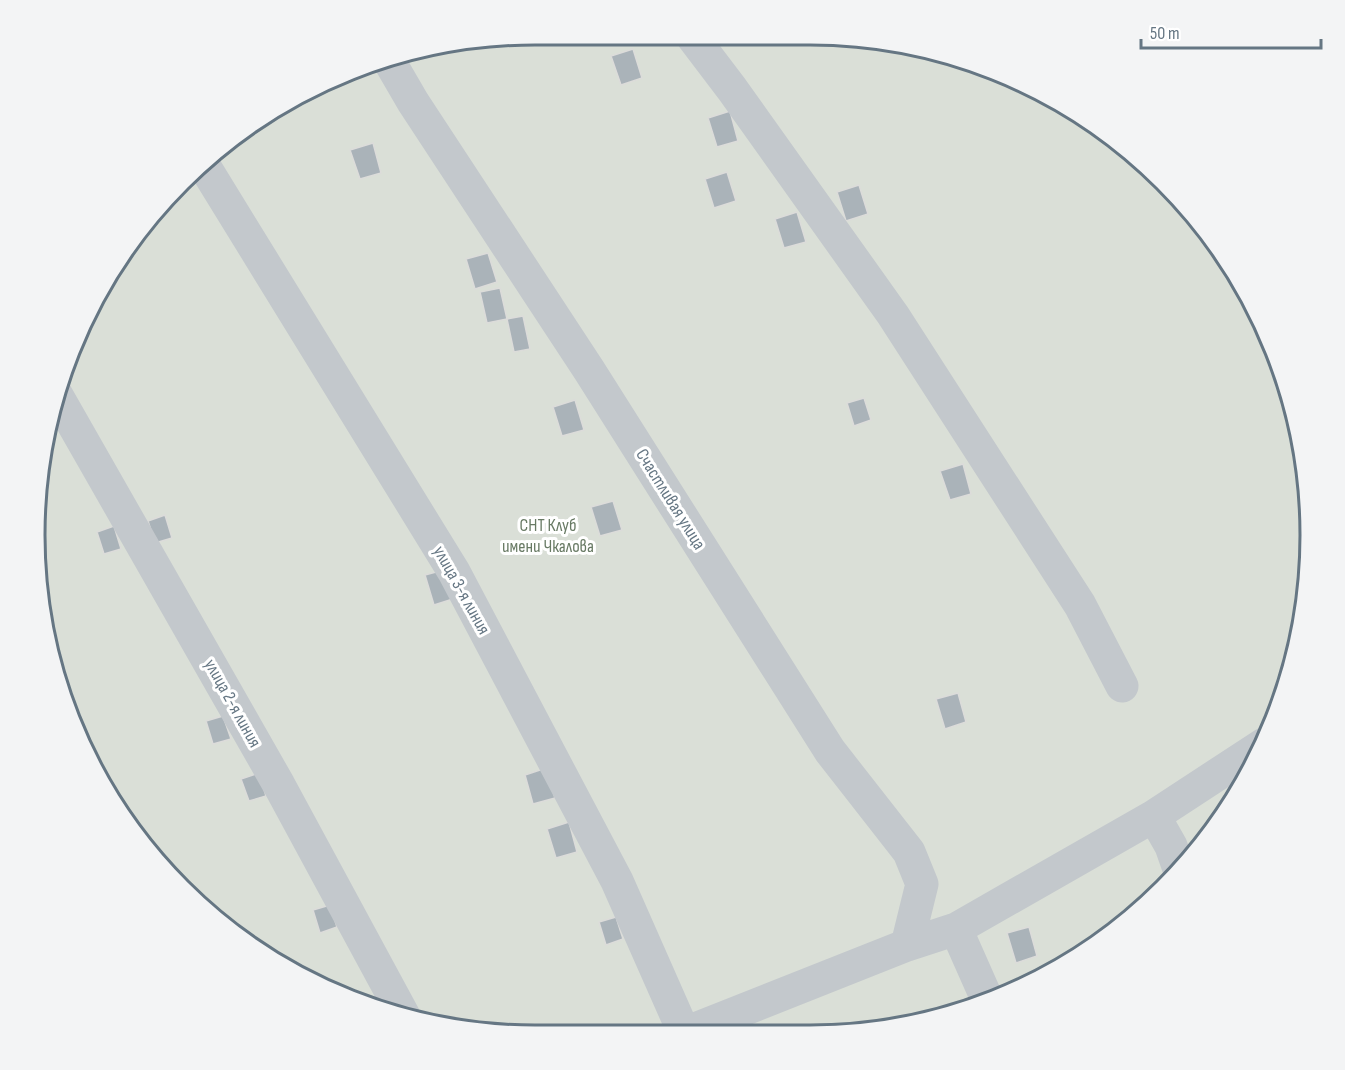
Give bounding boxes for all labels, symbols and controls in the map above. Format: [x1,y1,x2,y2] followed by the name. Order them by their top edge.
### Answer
[1141,12,1321,50] scale bar
[1150,23,1180,44] text: 50 m
[631,445,710,553] street label: Счастливая улица
[502,515,594,557] park label: СНТ Клуб имени Чкалова
[429,542,494,638] street label: улица 3-я линия
[200,655,265,751] street label: улица 2-я линия

